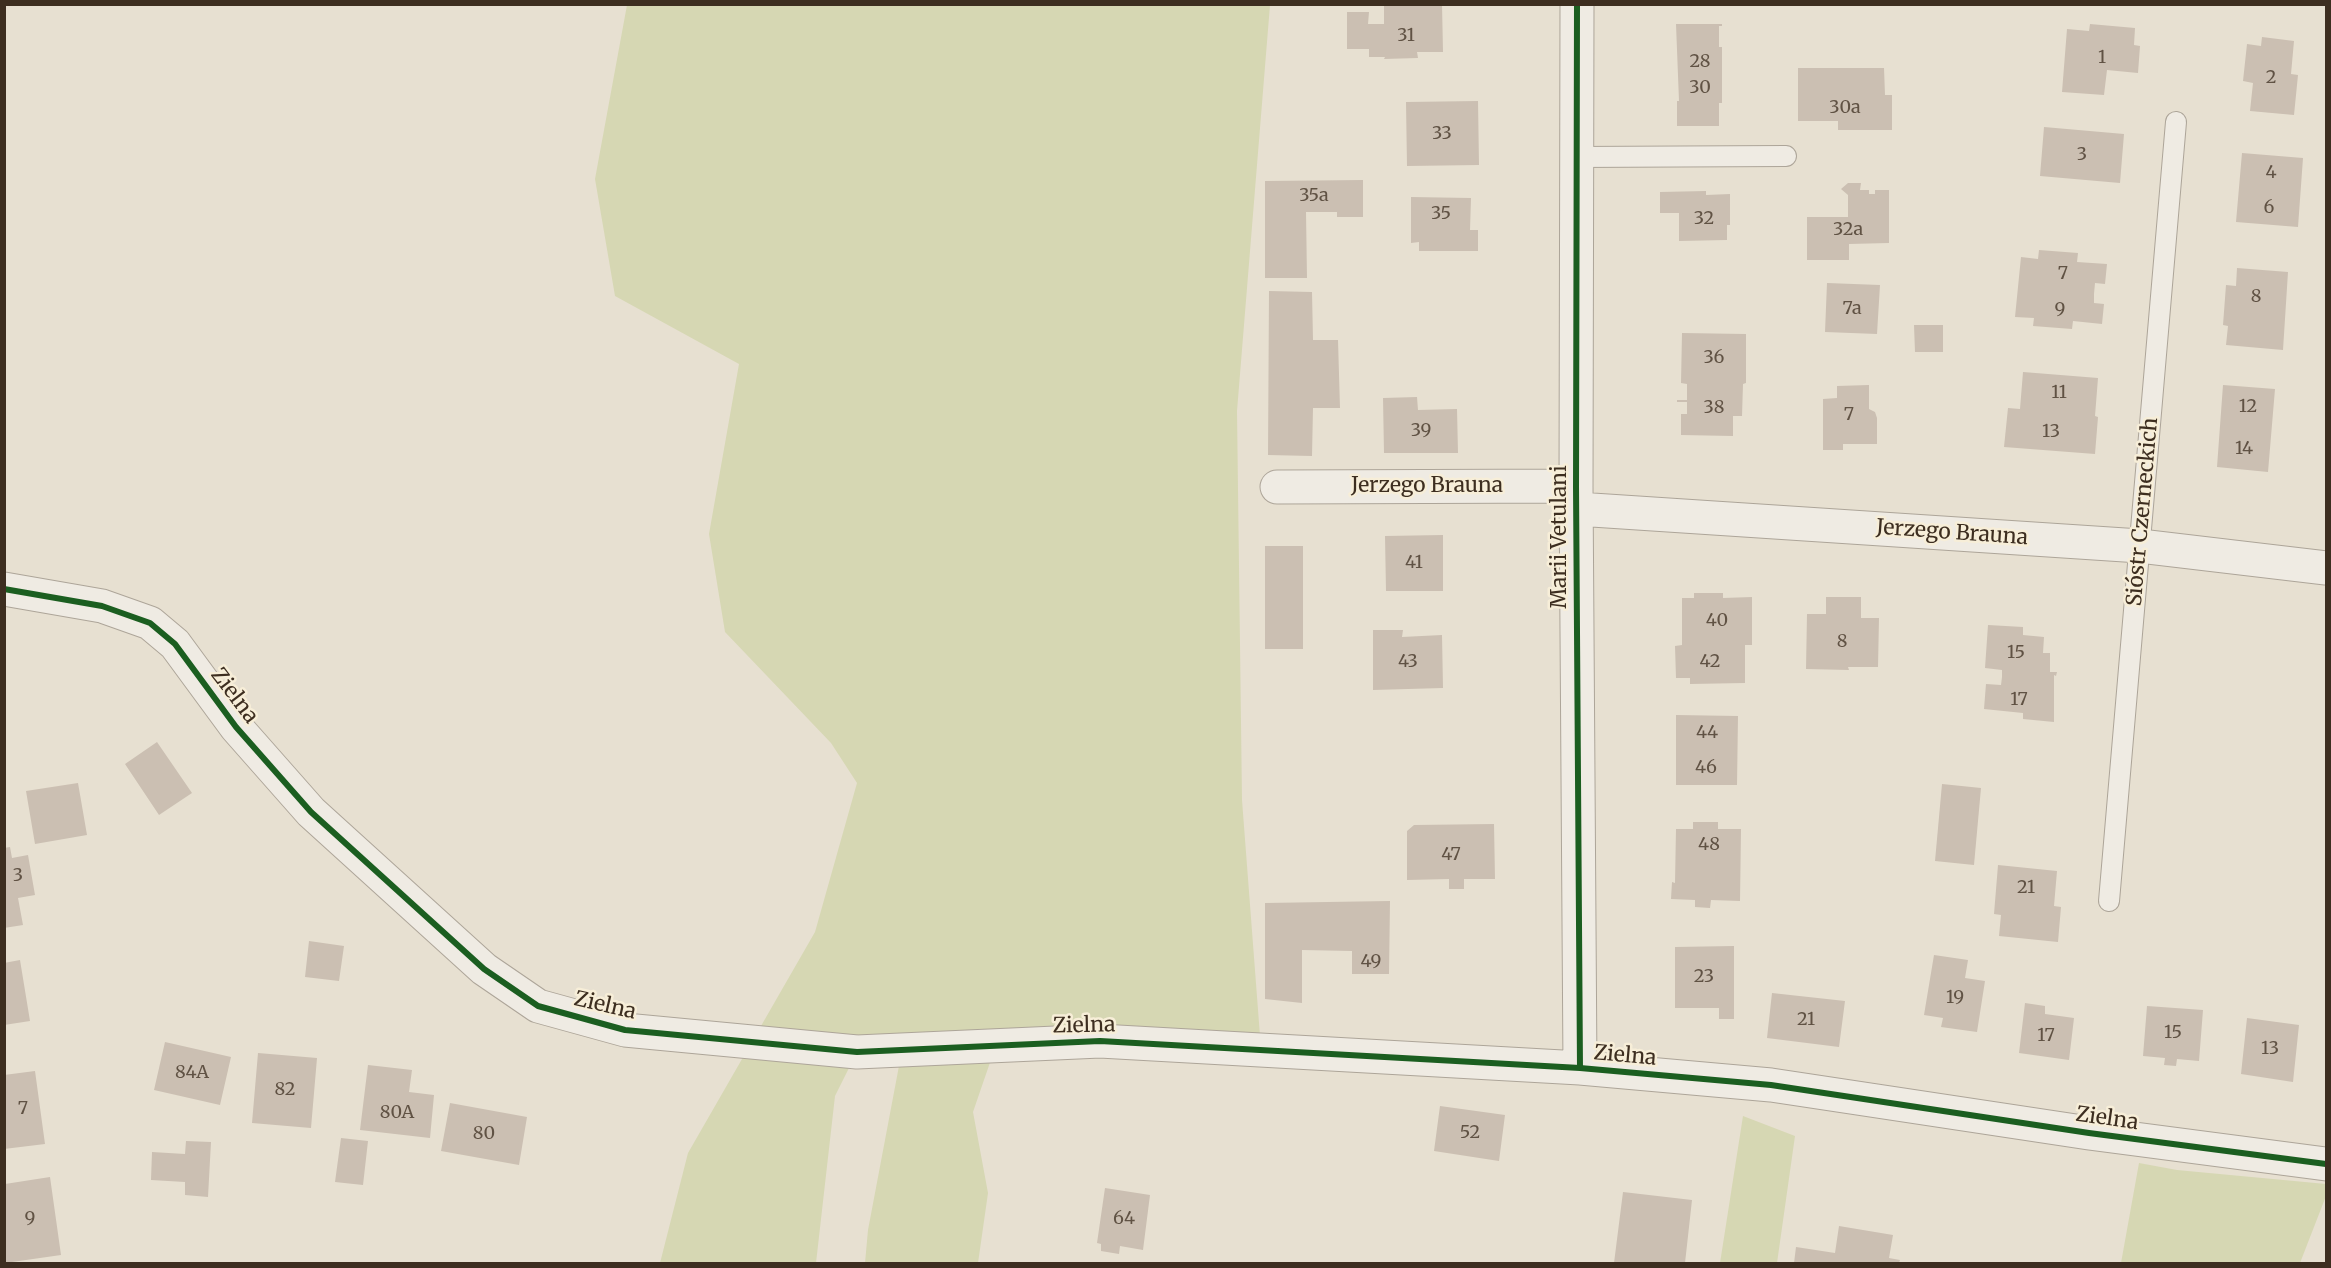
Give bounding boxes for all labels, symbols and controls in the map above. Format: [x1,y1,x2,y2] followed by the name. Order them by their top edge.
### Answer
[1397,25,1415,47] house number: 31
[2098,47,2106,69] house number: 1
[1689,51,1711,73] house number: 28
[2266,67,2276,89] house number: 2
[1689,77,1711,99] house number: 30
[1829,97,1861,119] house number: 30a
[1432,123,1452,145] house number: 33
[2077,144,2087,166] house number: 3
[2265,162,2277,184] house number: 4
[1299,185,1329,207] house number: 35a
[2264,197,2274,219] house number: 6
[1431,203,1451,225] house number: 35
[1694,208,1714,230] house number: 32
[1833,219,1863,241] house number: 32a
[2058,263,2068,285] house number: 7
[2251,286,2261,308] house number: 8
[1842,298,1862,320] house number: 7a
[2055,299,2065,321] house number: 9
[1704,347,1724,369] house number: 36
[2051,382,2067,404] house number: 11
[2239,396,2257,418] house number: 12
[1704,397,1724,419] house number: 38
[1844,404,1854,426] house number: 7
[2122,417,2164,607] street label: Sióstr Czerneckich
[1411,420,1431,442] house number: 39
[2042,421,2060,443] house number: 13
[2235,438,2253,460] house number: 14
[1547,465,1573,609] street label: Marii Vetulani
[1351,473,1503,499] street label: Jerzego Brauna
[1875,515,2029,551] street label: Jerzego Brauna
[1405,552,1423,574] house number: 41
[1706,610,1728,632] house number: 40
[1837,631,1847,653] house number: 8
[2007,642,2025,664] house number: 15
[1398,651,1418,673] house number: 43
[1700,651,1720,673] house number: 42
[205,663,263,729] street label: Zielna
[2010,689,2028,711] house number: 17
[1696,722,1718,744] house number: 44
[1695,757,1717,779] house number: 46
[1698,834,1720,856] house number: 48
[1441,844,1461,866] house number: 47
[13,865,23,887] house number: 3
[2017,877,2035,899] house number: 21
[1361,951,1381,973] house number: 49
[1694,966,1714,988] house number: 23
[572,987,638,1025] street label: Zielna
[1946,987,1964,1009] house number: 19
[1797,1009,1815,1031] house number: 21
[1052,1013,1116,1039] street label: Zielna
[2164,1022,2182,1044] house number: 15
[2037,1025,2055,1047] house number: 17
[2261,1038,2279,1060] house number: 13
[1593,1041,1657,1071] street label: Zielna
[175,1062,209,1084] house number: 84A
[274,1079,296,1101] house number: 82
[18,1098,28,1120] house number: 7
[380,1102,414,1124] house number: 80A
[2074,1102,2140,1136] street label: Zielna
[1460,1122,1480,1144] house number: 52
[473,1123,495,1145] house number: 80
[25,1208,35,1230] house number: 9
[1113,1208,1135,1230] house number: 64

